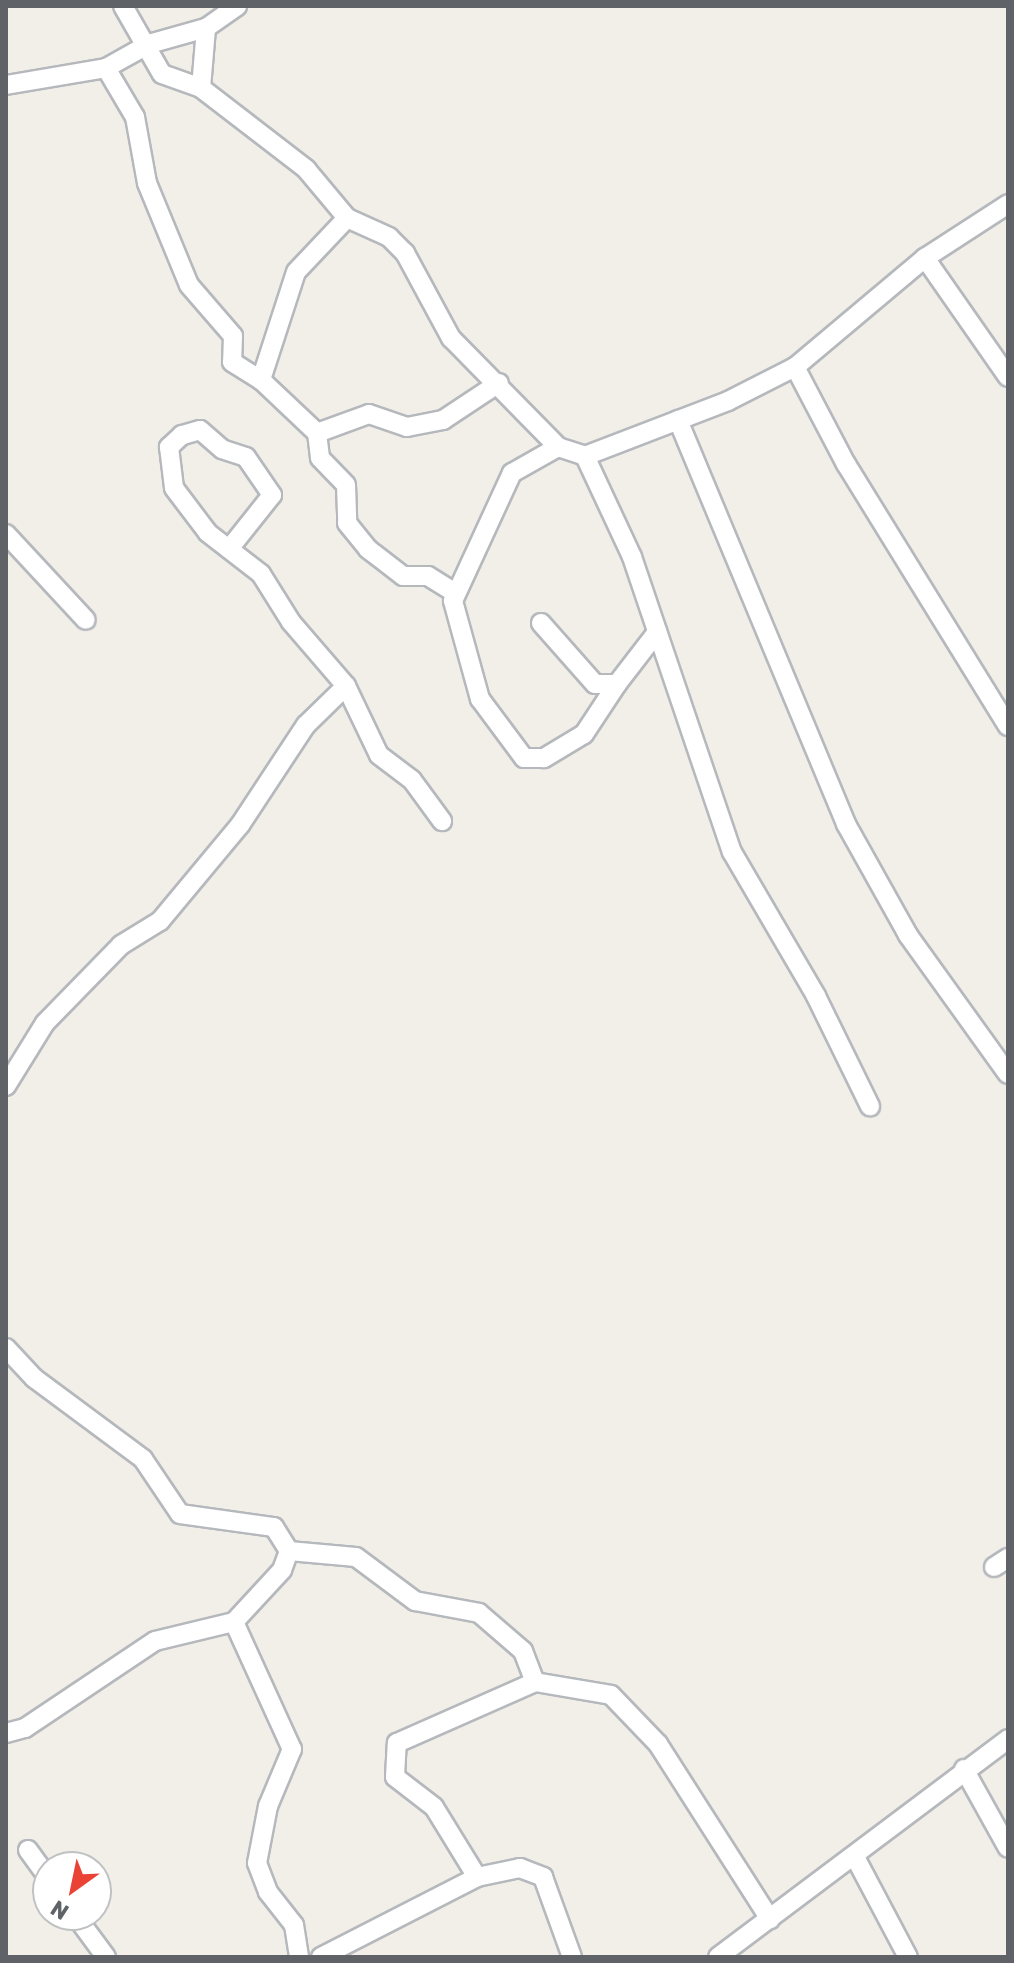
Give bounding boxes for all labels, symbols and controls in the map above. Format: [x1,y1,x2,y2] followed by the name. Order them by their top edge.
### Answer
[32,1851,112,1931] north arrow
[46,1894,74,1926] text: N

